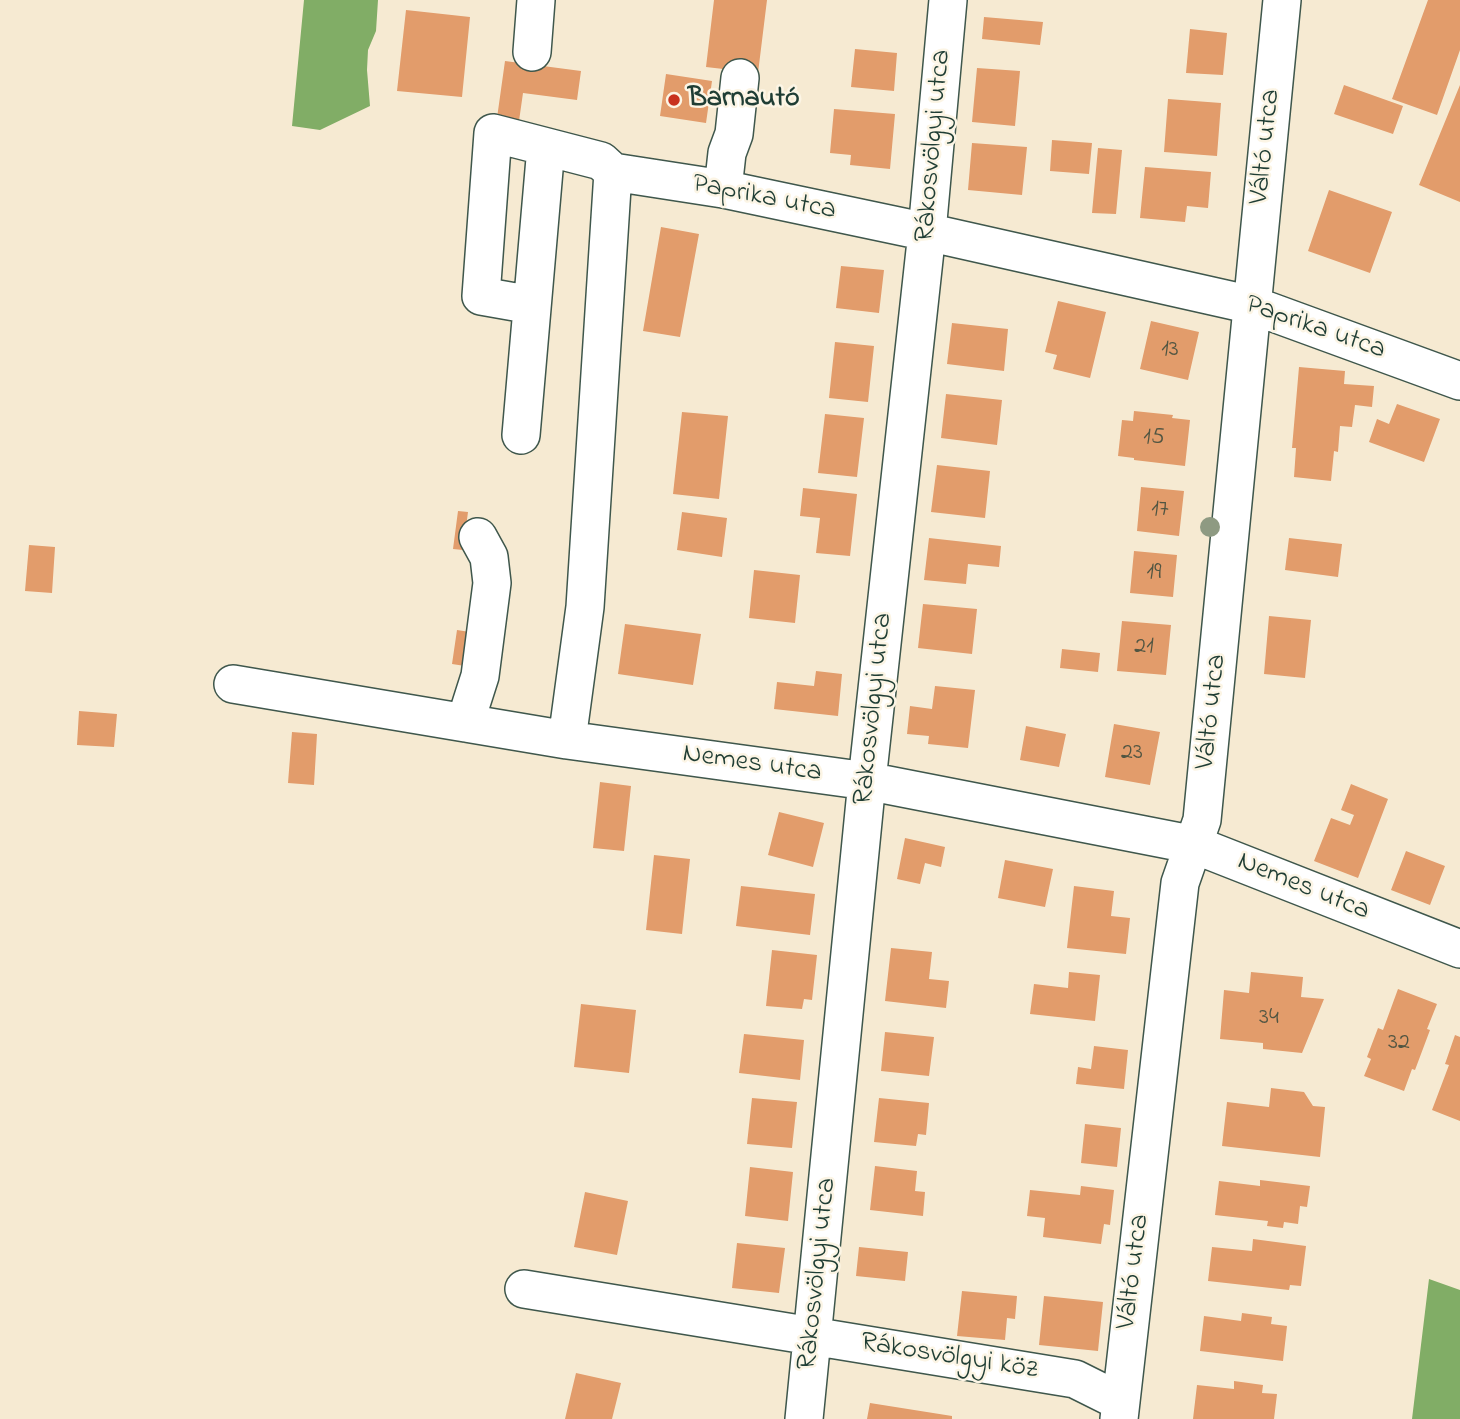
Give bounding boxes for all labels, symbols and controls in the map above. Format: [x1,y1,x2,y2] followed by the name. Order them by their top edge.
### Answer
[910,48,960,244] street label: Rákosvölgyi utca
[688,83,799,117] place label: Barnautó
[1244,88,1290,206] street label: Váltó utca
[666,92,682,108] marker: Barnautó
[689,169,839,229] street label: Paprika utca
[1241,289,1389,369] street label: Paprika utca
[1161,337,1179,365] house number: 13
[1143,425,1165,453] house number: 15
[1151,497,1169,525] house number: 17
[1147,560,1161,588] house number: 19
[848,611,902,807] street label: Rákosvölgyi utca
[1134,634,1154,662] house number: 21
[1190,653,1236,771] street label: Váltó utca
[680,739,824,791] street label: Nemes utca
[1121,740,1143,768] house number: 23
[1232,846,1374,930] street label: Nemes utca
[1259,1005,1279,1033] house number: 34
[1388,1030,1410,1058] house number: 32
[792,1176,846,1372] street label: Rákosvölgyi utca
[1111,1212,1159,1332] street label: Váltó utca
[858,1327,1040,1389] street label: Rákosvölgyi köz

